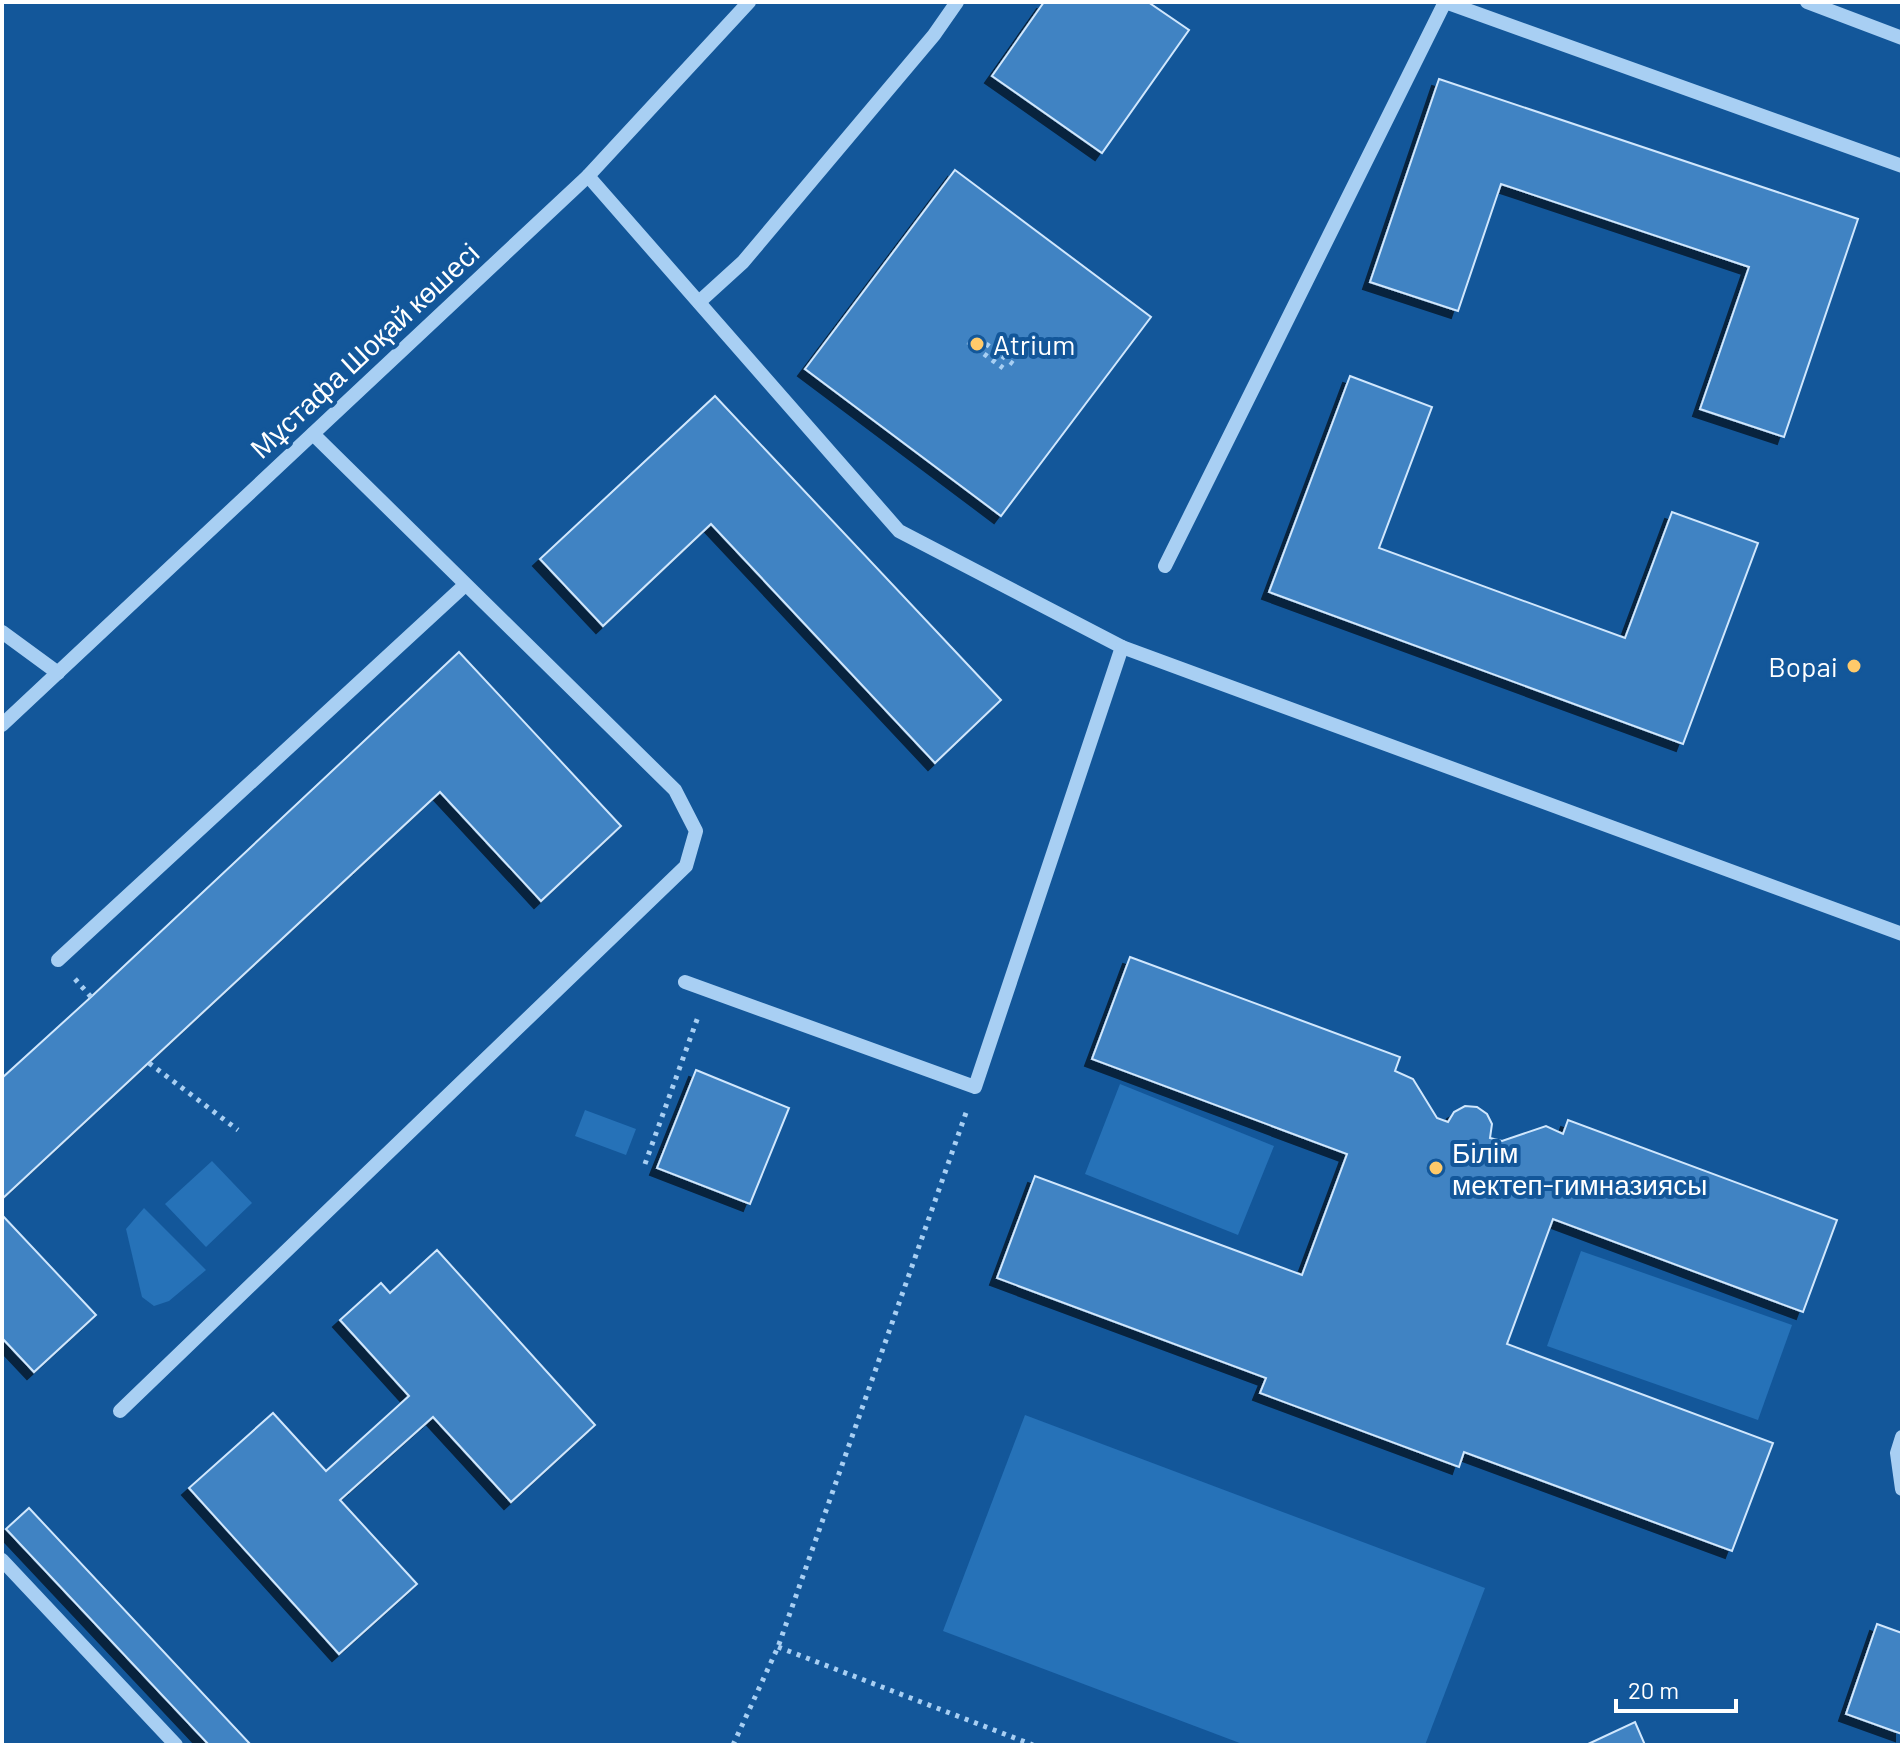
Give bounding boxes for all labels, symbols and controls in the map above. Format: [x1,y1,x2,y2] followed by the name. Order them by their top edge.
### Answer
[243,235,485,465] street label: Мұстафа Шоқай көшесі
[993,327,1075,361] place label: Atrium
[968,335,986,353] marker: Atrium
[1768,649,1838,683] place label: Bopai
[1845,657,1863,675] marker: Bopai
[1452,1135,1707,1201] place label: Білім мектеп-гимназиясы
[1427,1159,1445,1177] marker: Білім мектеп-гимназиясы
[1616,1663,1736,1713] scale bar
[1628,1675,1679,1704] text: 20 m

